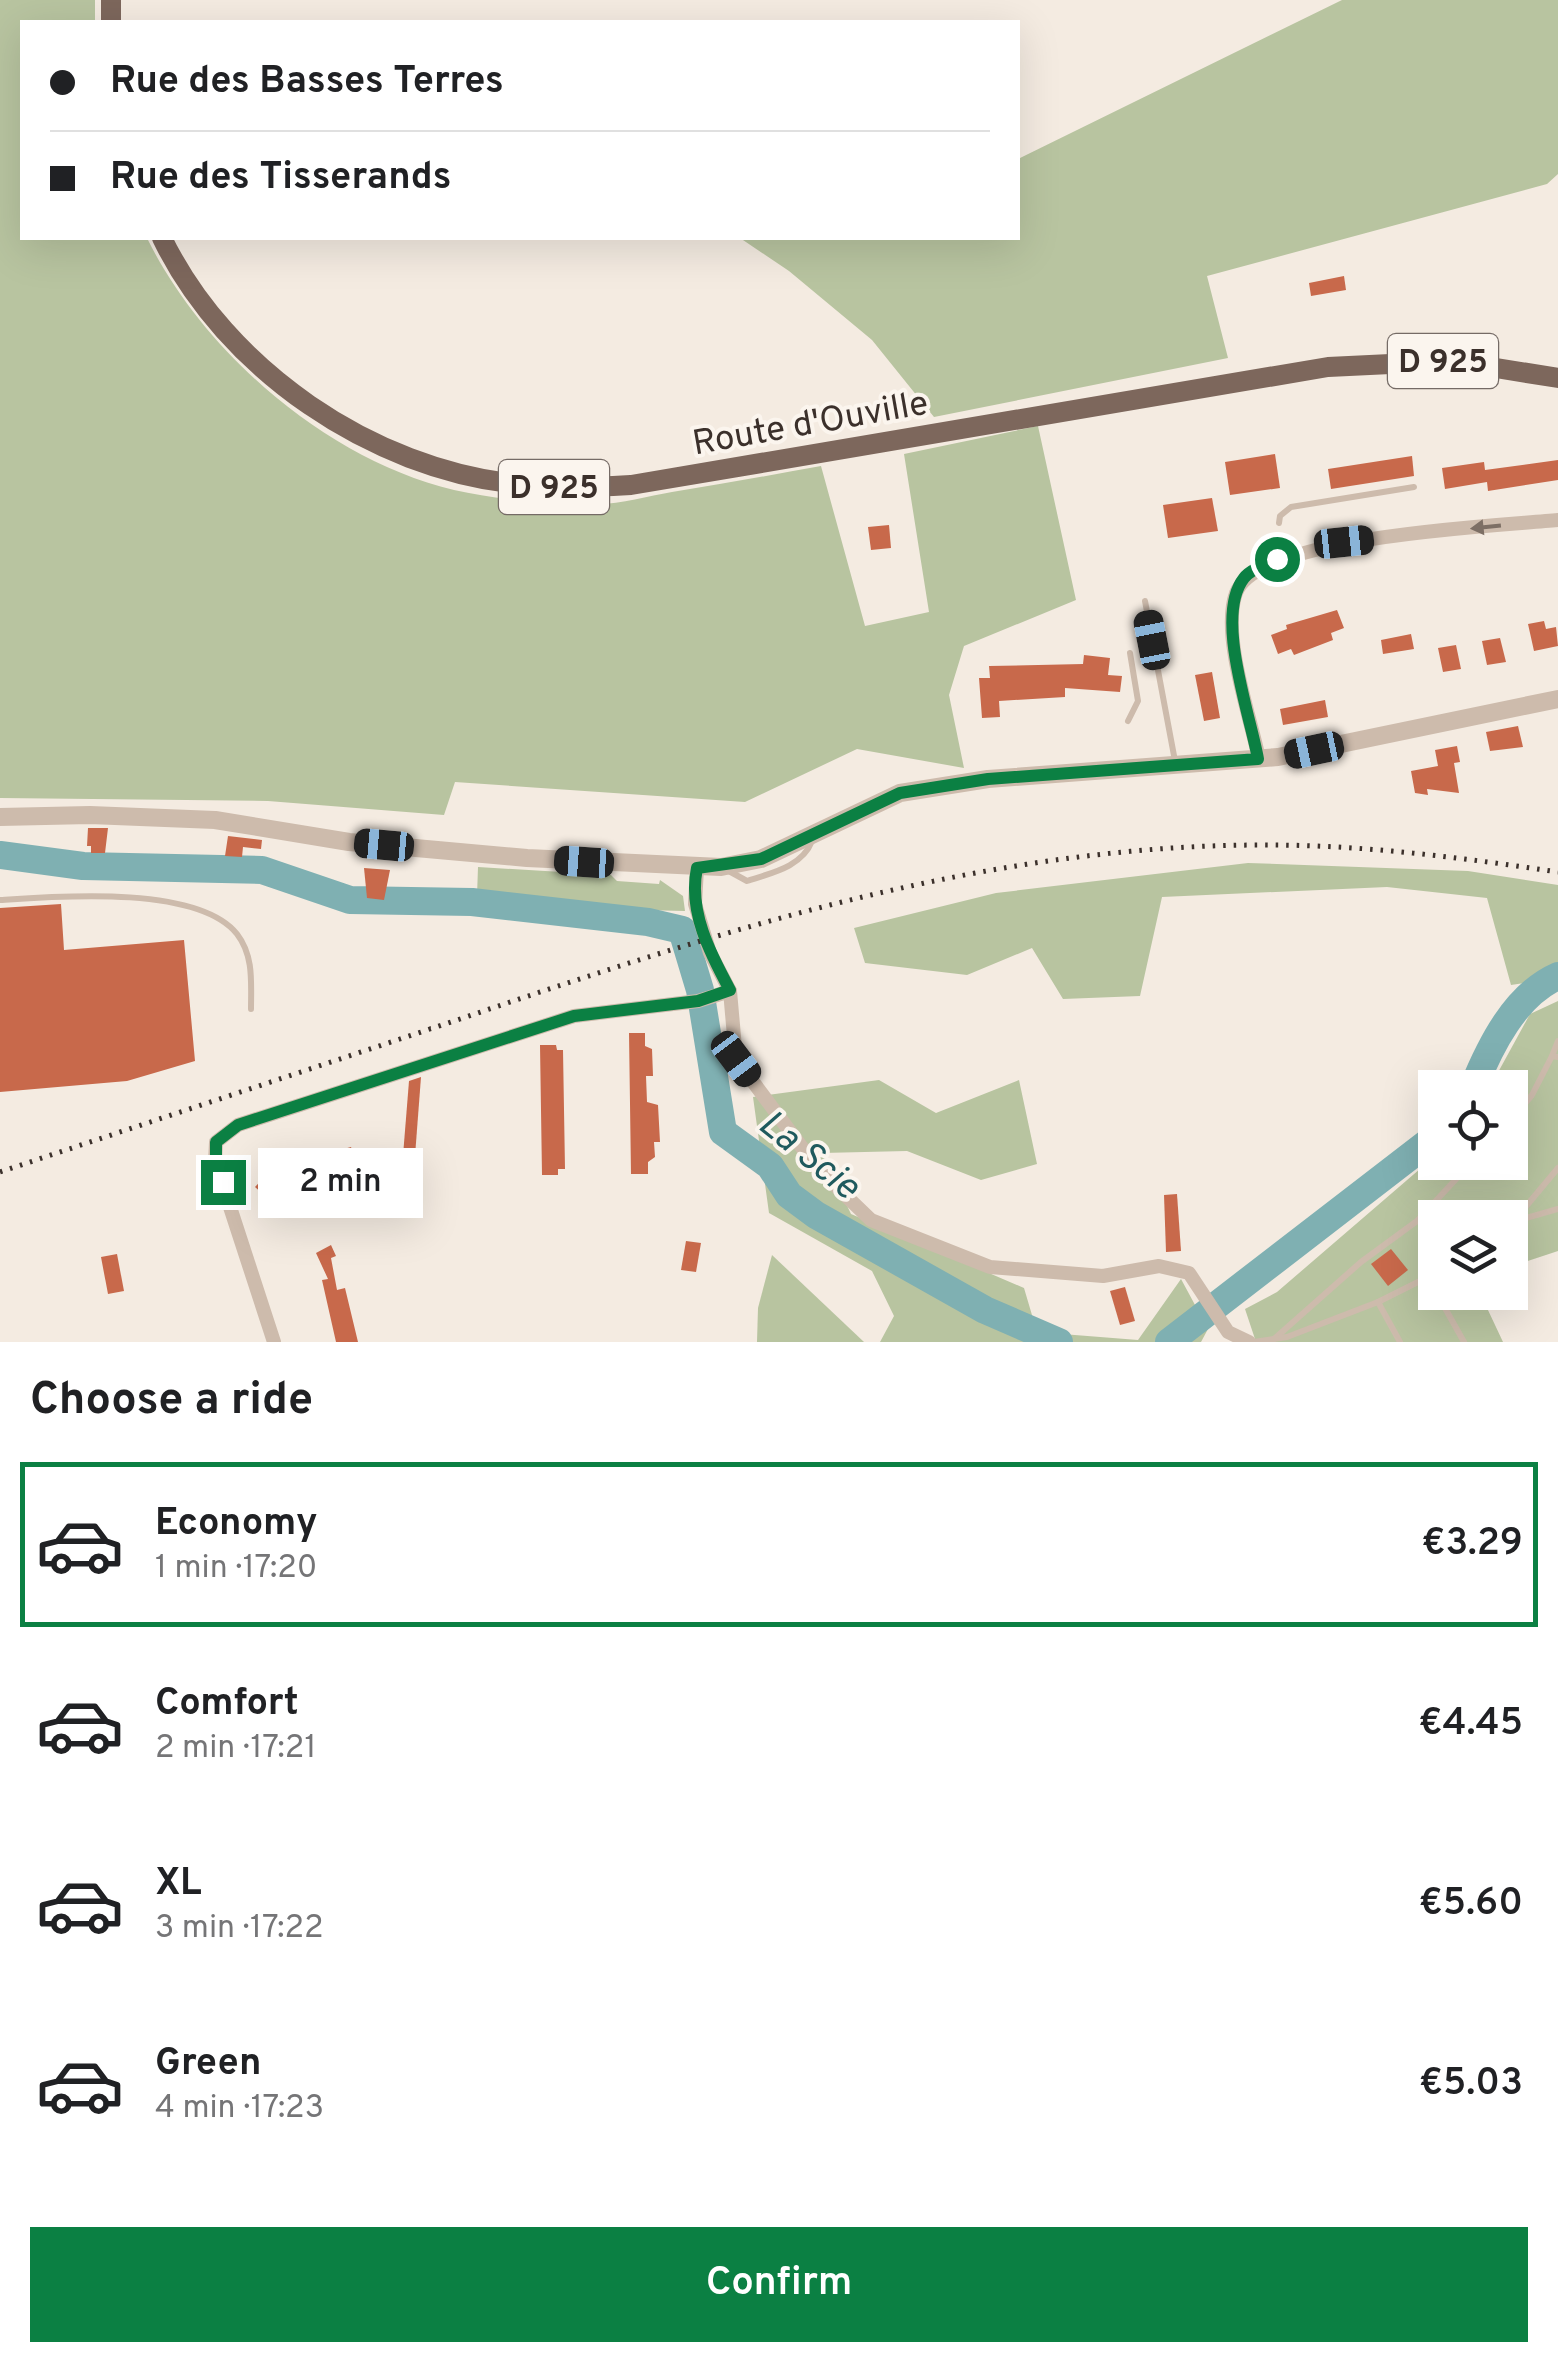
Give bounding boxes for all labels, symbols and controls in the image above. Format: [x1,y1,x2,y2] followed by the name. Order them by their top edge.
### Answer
[110,58,504,107] text: Rue des Basses Terres
[110,154,452,203] text: Rue des Tisserands
[1388,334,1498,388] road number: D 925
[689,383,932,467] street label: Route d'Ouville
[499,460,609,514] road number: D 925
[1470,519,1501,535] one-way arrow
[1313,524,1375,560] car
[1255,537,1300,582] route start
[1132,608,1172,672] car
[1282,729,1346,771] car
[353,827,415,863] car
[553,845,615,879] car
[706,1026,766,1092] car
[1418,1070,1528,1310] map controls
[1418,1070,1528,1180] button: locate
[747,1101,869,1213] water label: La Scie
[258,1147,423,1217] callout: 2 min
[201,1160,246,1205] route end
[299,1163,382,1203] text: 2 min
[1418,1200,1528,1310] button: layers
[30,1373,313,1430] text: Choose a ride
[35,1500,125,1590] icon: car
[155,1500,317,1549] text: Economy
[1422,1520,1523,1569] text: €3.29
[155,1549,317,1589] text: 1 min · 17:20
[35,1680,125,1770] icon: car
[155,1680,299,1729] text: Comfort
[1418,1700,1523,1749] text: €4.45
[155,1729,316,1769] text: 2 min · 17:21
[35,1860,125,1950] icon: car
[155,1860,202,1909] text: XL
[1419,1880,1523,1929] text: €5.60
[155,1909,324,1949] text: 3 min · 17:22
[35,2040,125,2130] icon: car
[155,2040,261,2089] text: Green
[1419,2060,1523,2109] text: €5.03
[155,2089,324,2129] text: 4 min · 17:23
[30,2227,1528,2342] button: Confirm

